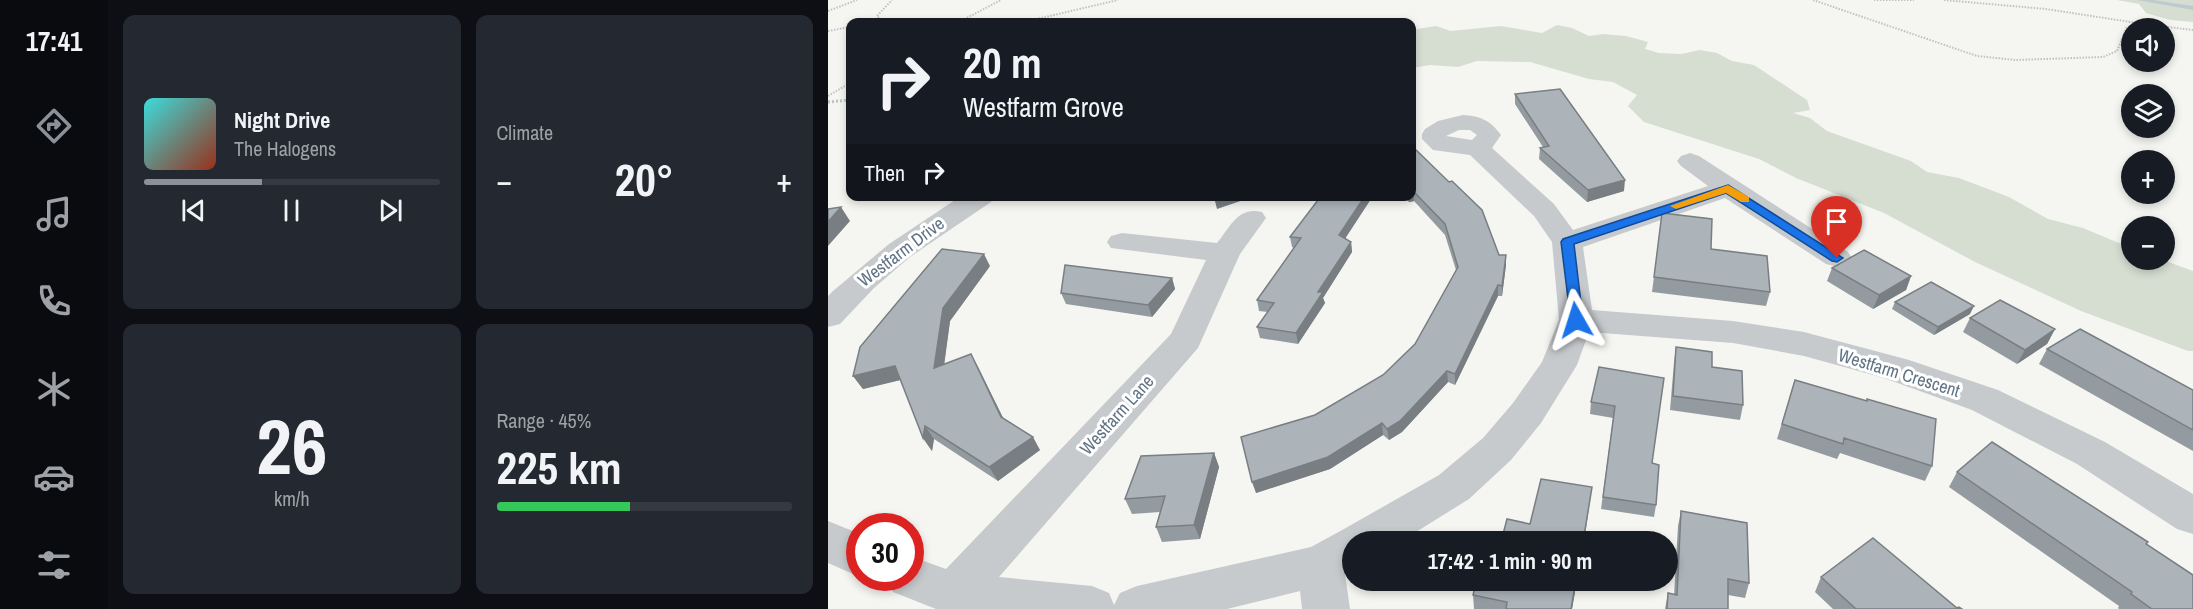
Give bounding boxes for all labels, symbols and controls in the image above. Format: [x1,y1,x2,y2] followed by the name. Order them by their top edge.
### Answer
[2121,18,2175,270] map controls
[2121,18,2175,72] button: sound
[26,23,82,59] text: 17:41
[963,35,1042,91] text: 20 m
[864,42,942,120] icon: right
[2121,84,2175,138] button: layers
[963,89,1124,125] text: Westfarm Grove
[33,105,75,147] icon: directions
[234,105,330,135] text: Night Drive
[497,119,553,146] text: Climate
[234,135,336,162] text: The Halogens
[615,149,674,210] text: 20°
[2121,150,2175,204] button: +
[917,156,950,189] icon: right
[497,158,512,202] text: −
[776,158,792,202] text: +
[864,158,905,188] text: Then
[33,193,75,235] icon: music
[177,194,210,227] icon: previous
[275,194,308,227] icon: pause
[374,194,407,227] icon: next
[1811,196,1862,258] pin
[1820,205,1853,238] icon: arrive
[852,211,949,292] street label: Westfarm Drive
[2121,216,2175,270] button: −
[33,280,75,322] icon: phone
[1544,288,1608,352] position arrow
[1835,342,1963,403] street label: Westfarm Crescent
[33,368,75,410] icon: climate
[1074,369,1159,460] street label: Westfarm Lane
[256,393,327,498] text: 26
[497,407,591,434] text: Range · 45%
[497,437,622,498] text: 225 km
[33,456,75,498] icon: car
[274,485,310,512] text: km/h
[846,513,924,591] speed limit sign: 30
[33,544,75,586] icon: filters
[1428,546,1592,576] text: 17:42 · 1 min · 90 m

